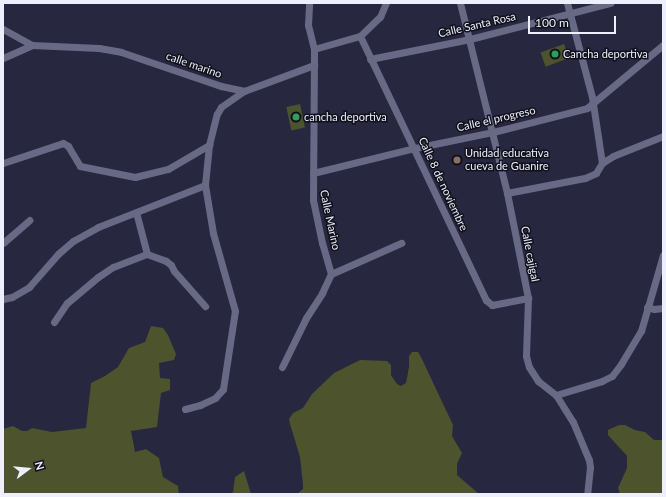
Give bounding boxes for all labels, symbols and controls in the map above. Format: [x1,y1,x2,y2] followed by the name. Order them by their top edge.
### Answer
[530,8,618,34] scale bar
[437,10,517,40] street label: Calle Santa Rosa
[535,15,569,30] text: 100 m
[563,47,648,61] place label: Cancha deportiva
[164,49,224,81] street label: calle marino
[550,49,560,59] marker: Cancha deportiva
[455,104,537,134] street label: Calle el progreso
[304,110,387,124] place label: cancha deportiva
[291,112,301,122] marker: cancha deportiva
[416,135,470,233] street label: Calle 8 de noviembre
[465,147,549,173] place label: Unidad educativa cueva de Guanire
[452,155,462,165] marker: Unidad educativa cueva de Guanire
[317,189,343,251] street label: Calle Marino
[518,225,542,283] street label: Calle cajigal
[8,449,48,489] north arrow
[33,460,47,471] text: N

